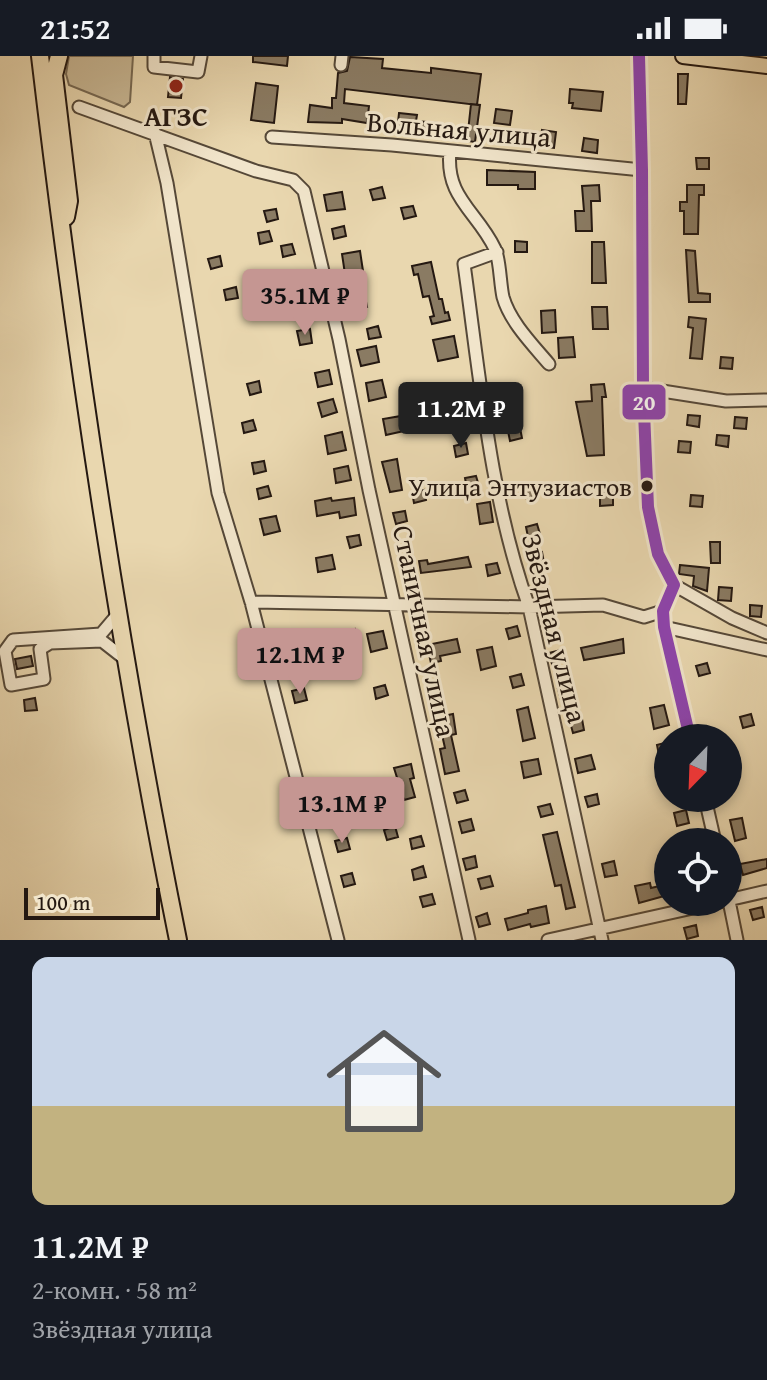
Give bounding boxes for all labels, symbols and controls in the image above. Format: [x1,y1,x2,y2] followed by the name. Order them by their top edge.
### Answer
[40,6,111,50] text: 21:52
[167,77,185,95] marker: АГЗС
[144,95,208,136] place label: АГЗС
[365,100,553,157] street label: Вольная улица
[231,269,379,337] pin: 35.1M ₽
[260,275,350,314] text: 35.1M ₽
[387,382,535,450] pin: 11.2M ₽
[621,383,667,421] line badge: 20
[633,386,655,418] text: 20
[416,388,506,427] text: 11.2M ₽
[409,467,632,506] place label: Улица Энтузиастов
[639,478,655,494] marker: Улица Энтузиастов
[383,521,468,741] street label: Станичная улица
[512,529,599,728] street label: Звёздная улица
[226,628,374,696] pin: 12.1M ₽
[255,634,345,673] text: 12.1M ₽
[654,724,742,812] north arrow
[654,724,742,916] map controls
[268,777,416,845] pin: 13.1M ₽
[297,783,387,822] text: 13.1M ₽
[654,828,742,916] button: locate
[24,884,160,920] scale bar
[36,886,91,918] text: 100 m
[312,1009,456,1153] icon: home
[32,1221,149,1270] text: 11.2M ₽
[32,1270,197,1309] text: 2-комн. · 58 m²
[32,1309,212,1348] text: Звёздная улица

